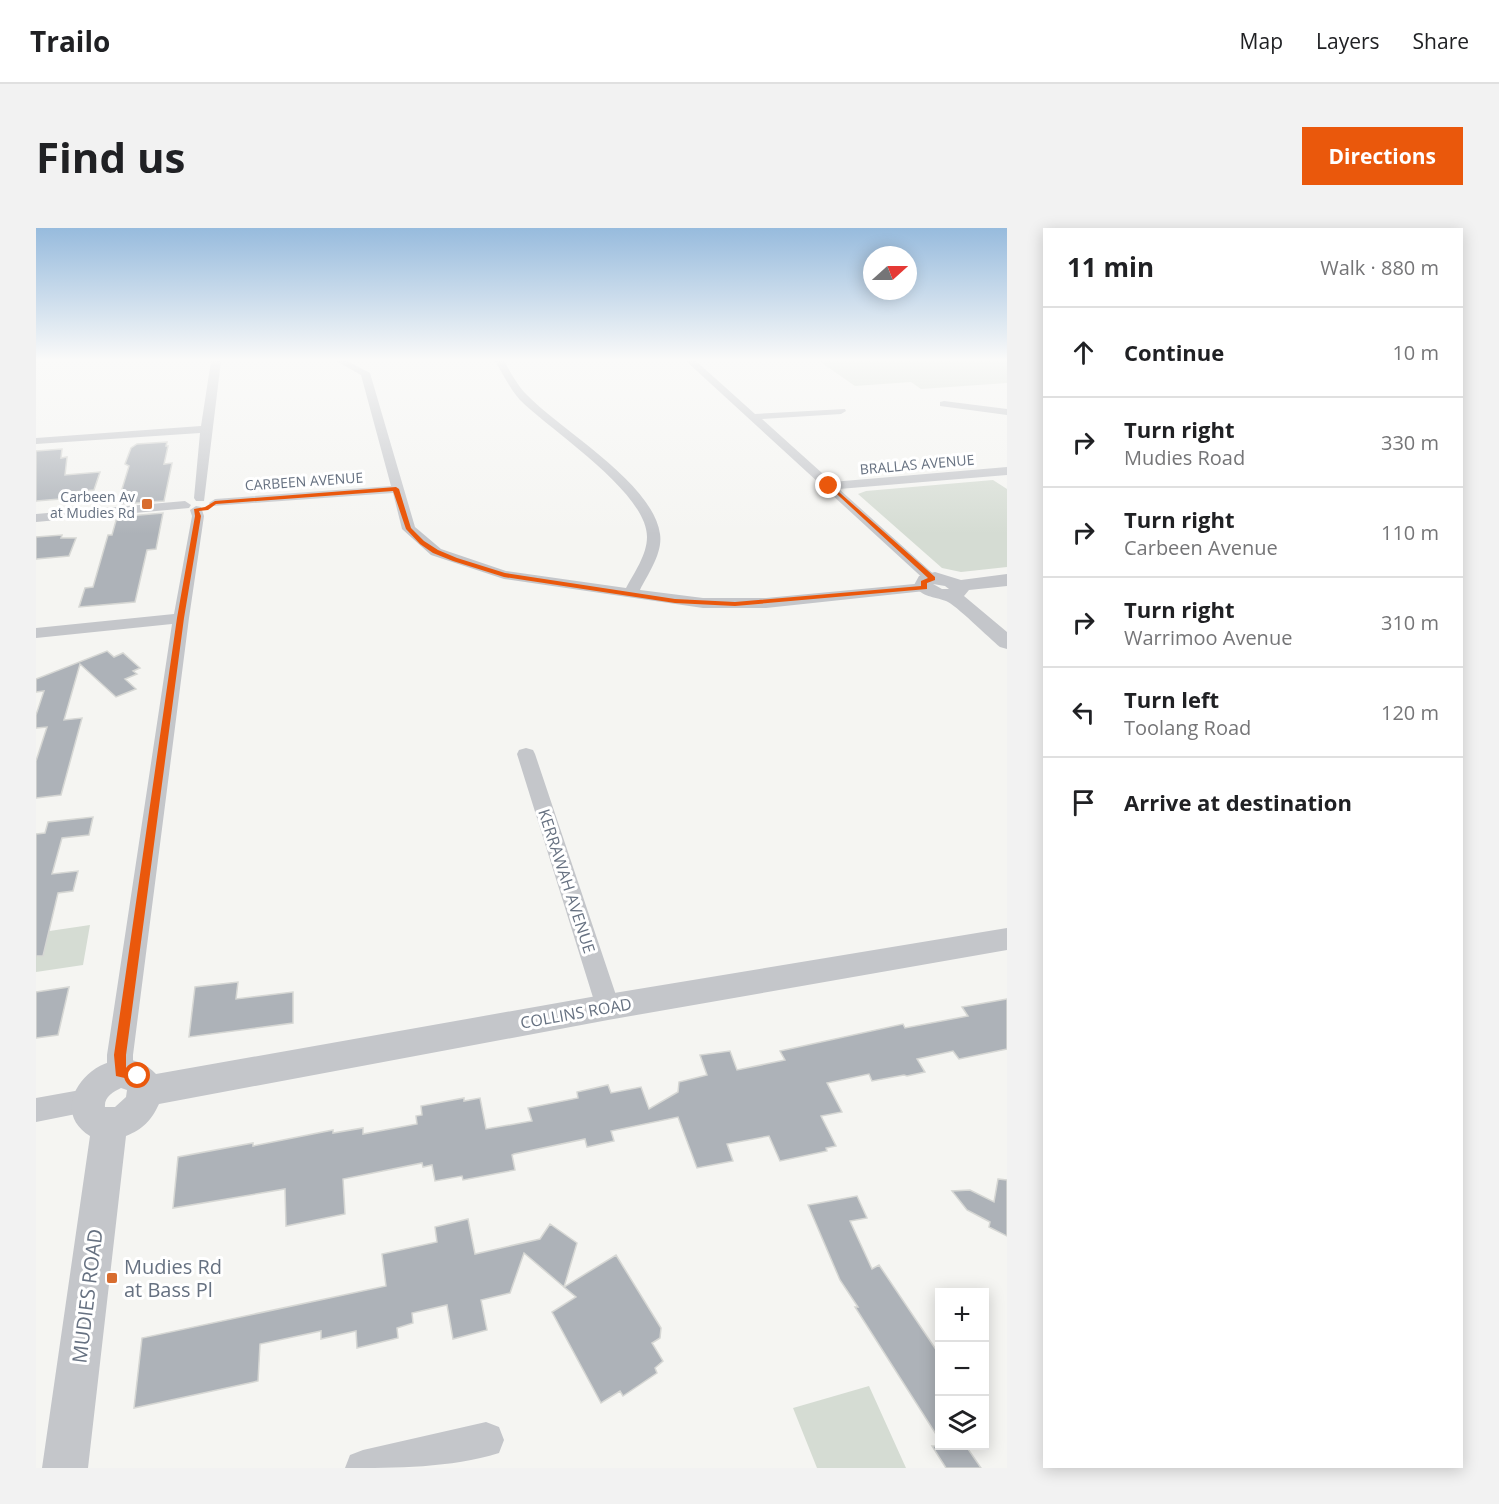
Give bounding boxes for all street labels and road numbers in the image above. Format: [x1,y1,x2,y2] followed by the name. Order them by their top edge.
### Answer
[859,450,975,478] street label: BRALLAS AVENUE
[244,467,364,495] street label: CARBEEN AVENUE
[533,806,601,956] street label: KERRAWAH AVENUE
[519,992,633,1034] street label: COLLINS ROAD
[65,1227,109,1365] street label: MUDIES ROAD

